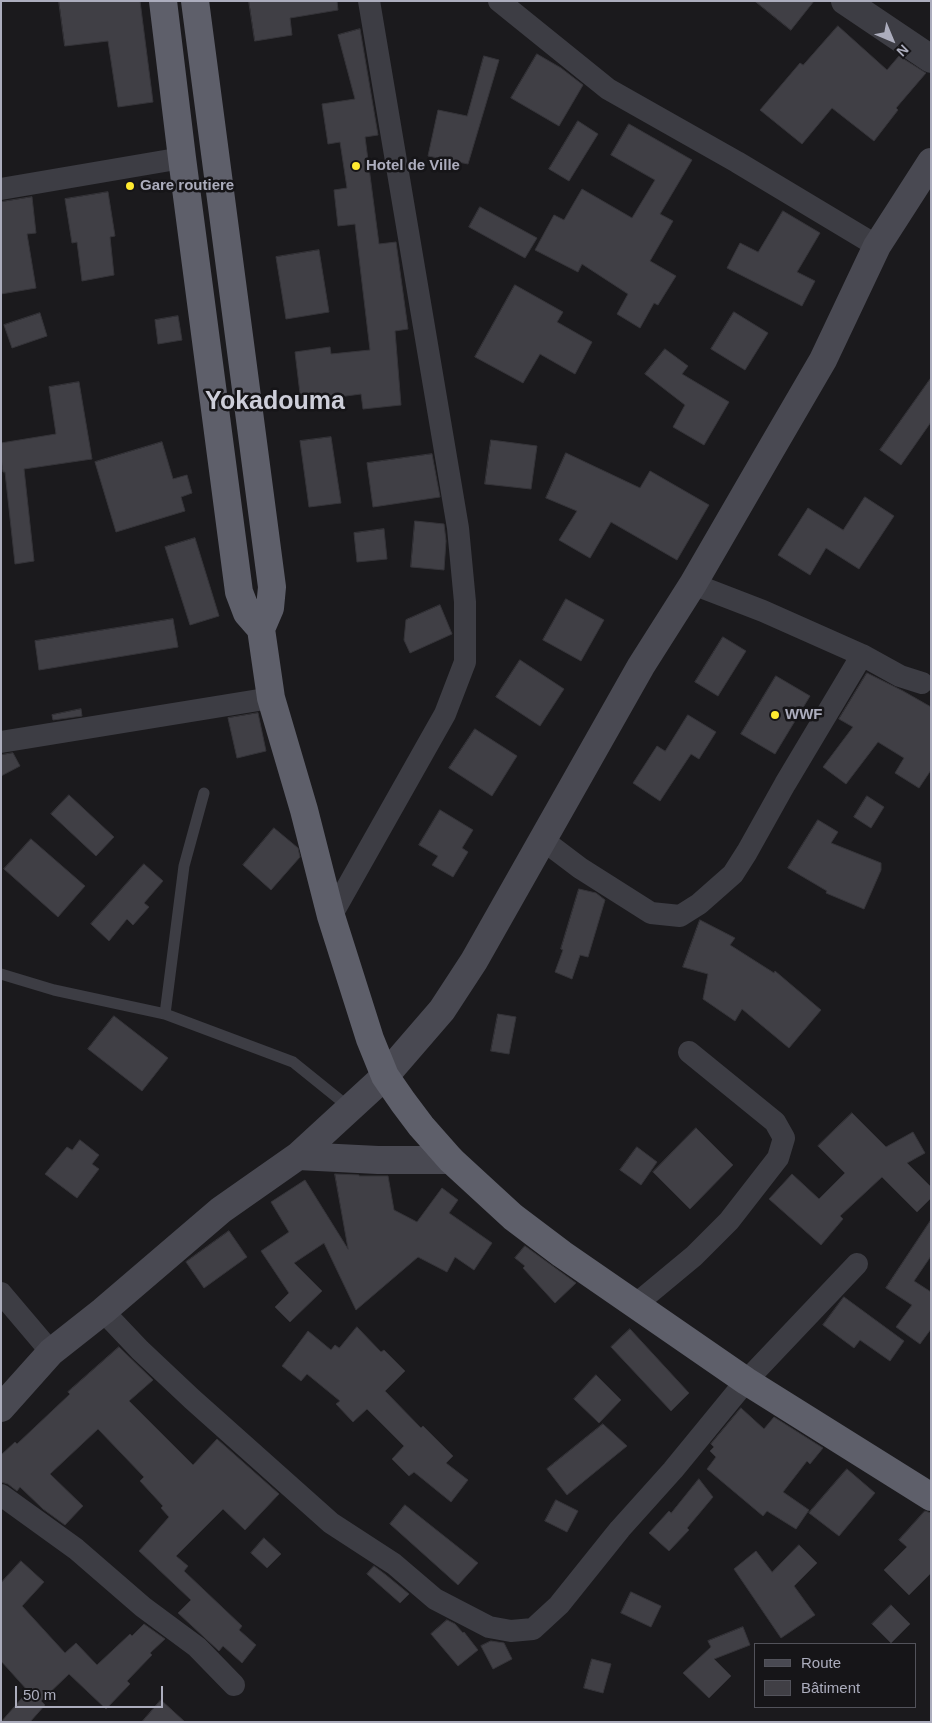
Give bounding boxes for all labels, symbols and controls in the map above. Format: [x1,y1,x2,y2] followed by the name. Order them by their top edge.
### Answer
[867,15,917,65] north arrow
[893,41,912,60] text: N
[366,157,460,175] place label: Hotel de Ville
[350,160,362,172] marker: Hotel de Ville
[140,177,234,195] place label: Gare routiere
[124,180,136,192] marker: Gare routiere
[205,387,345,417] district label: Yokadouma
[785,706,822,724] place label: WWF
[769,709,781,721] marker: WWF
[754,1643,917,1708] legend
[801,1654,841,1671] text: Route
[18,1676,165,1708] scale bar
[801,1679,860,1696] text: Bâtiment
[23,1686,56,1703] text: 50 m

